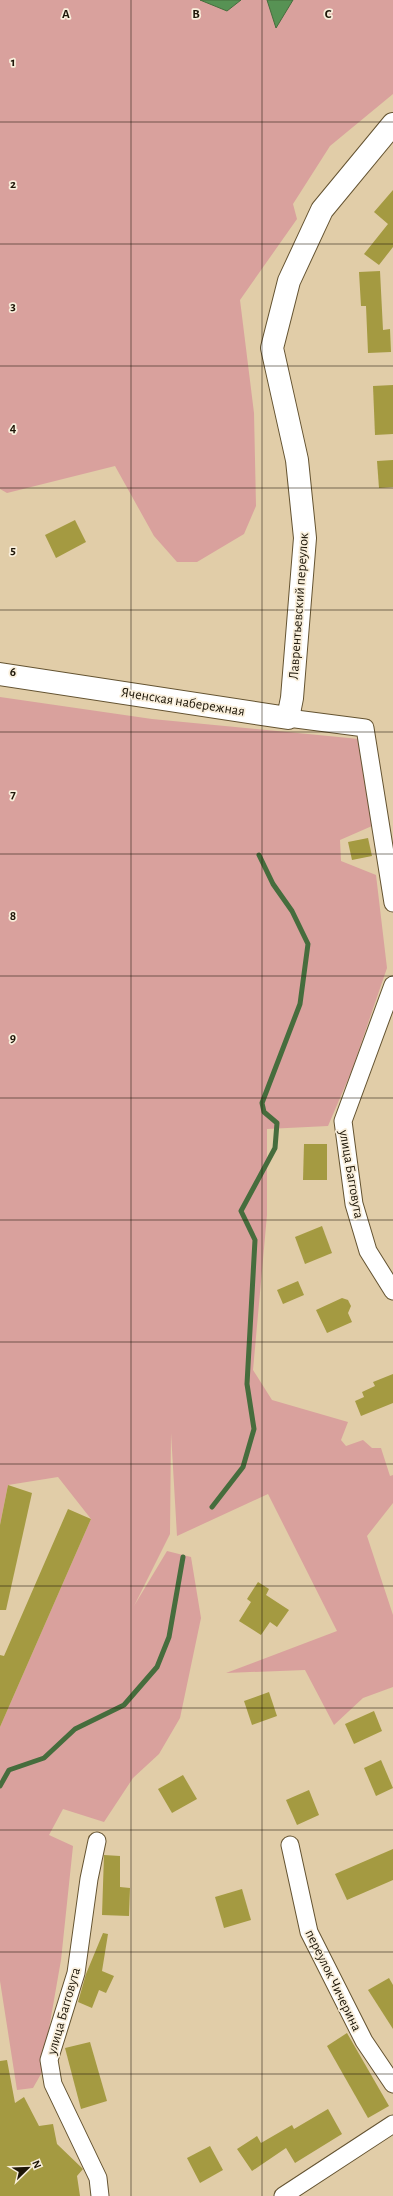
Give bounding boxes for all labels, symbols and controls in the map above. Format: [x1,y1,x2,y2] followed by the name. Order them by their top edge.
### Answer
[62,8,70,21] text: A
[192,8,200,21] text: B
[325,8,332,21] text: C
[11,56,15,69] text: 1
[10,178,16,191] text: 2
[10,300,16,313] text: 3
[10,422,17,435] text: 4
[287,532,311,680] street label: Лаврентьевский переулок
[10,544,16,557] text: 5
[10,666,16,679] text: 6
[120,685,246,719] street label: Яченская набережная
[10,788,16,801] text: 7
[10,910,16,923] text: 8
[10,1032,16,1045] text: 9
[336,1128,366,1220] street label: улица Багговута
[302,1927,364,2034] street label: переулок Чичерина
[45,1966,83,2057] street label: улица Багговута
[8,2148,48,2188] north arrow
[30,2159,43,2170] text: N

